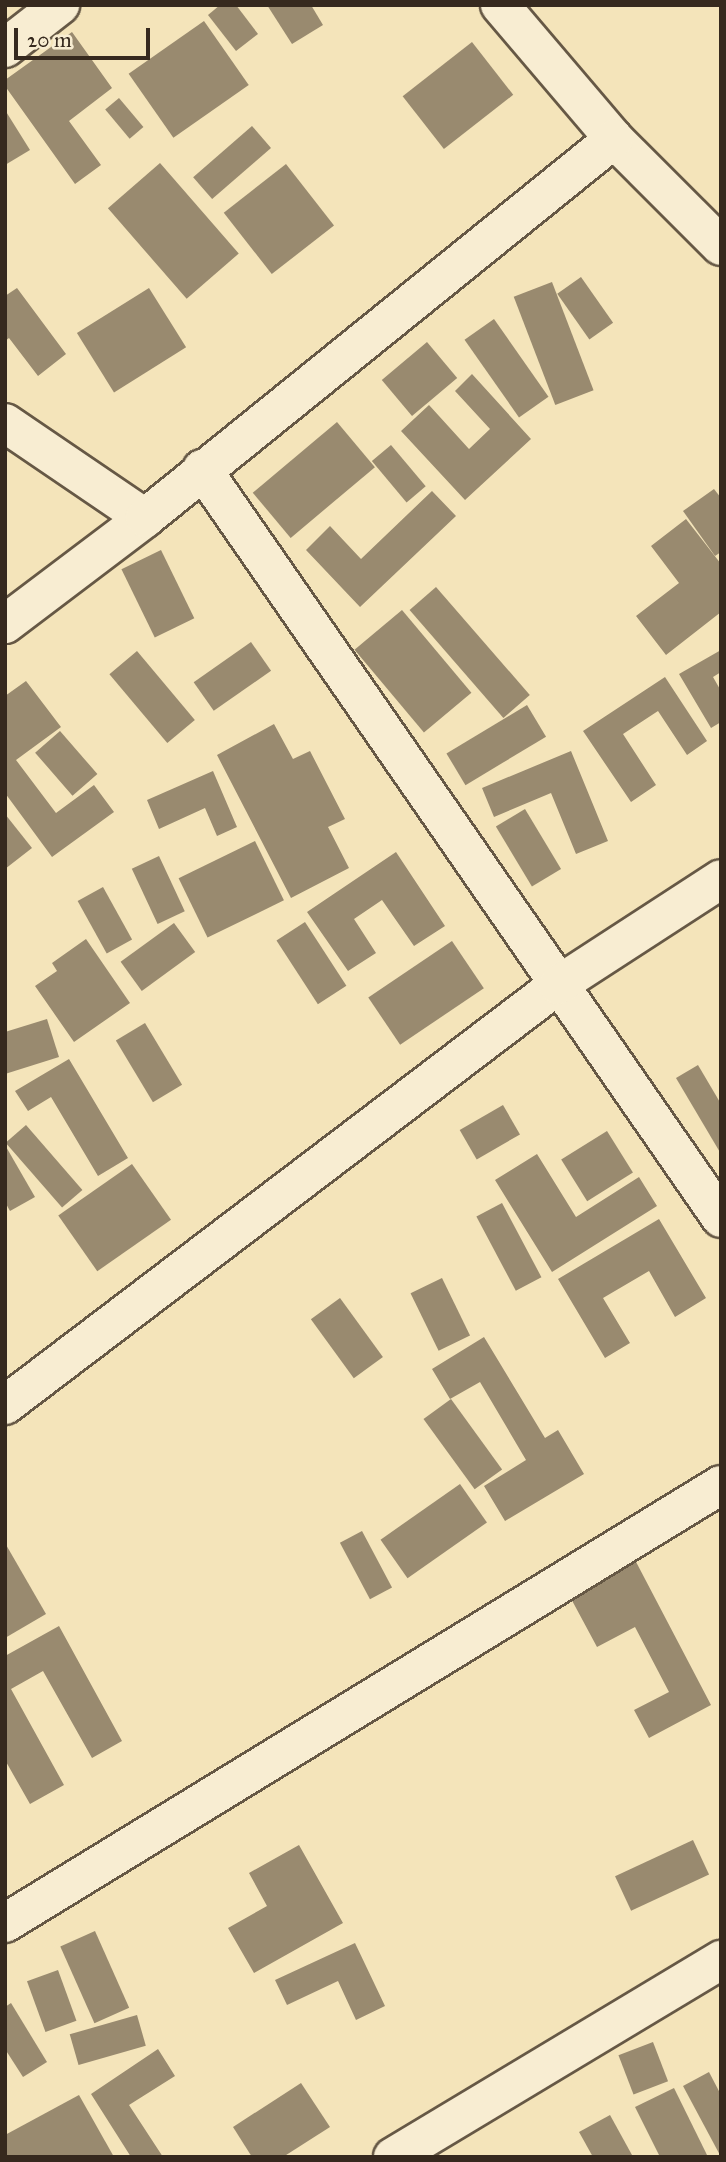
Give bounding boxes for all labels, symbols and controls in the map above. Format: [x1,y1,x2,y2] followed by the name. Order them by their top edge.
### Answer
[18,14,154,58] scale bar
[27,27,72,53] text: 20 m

